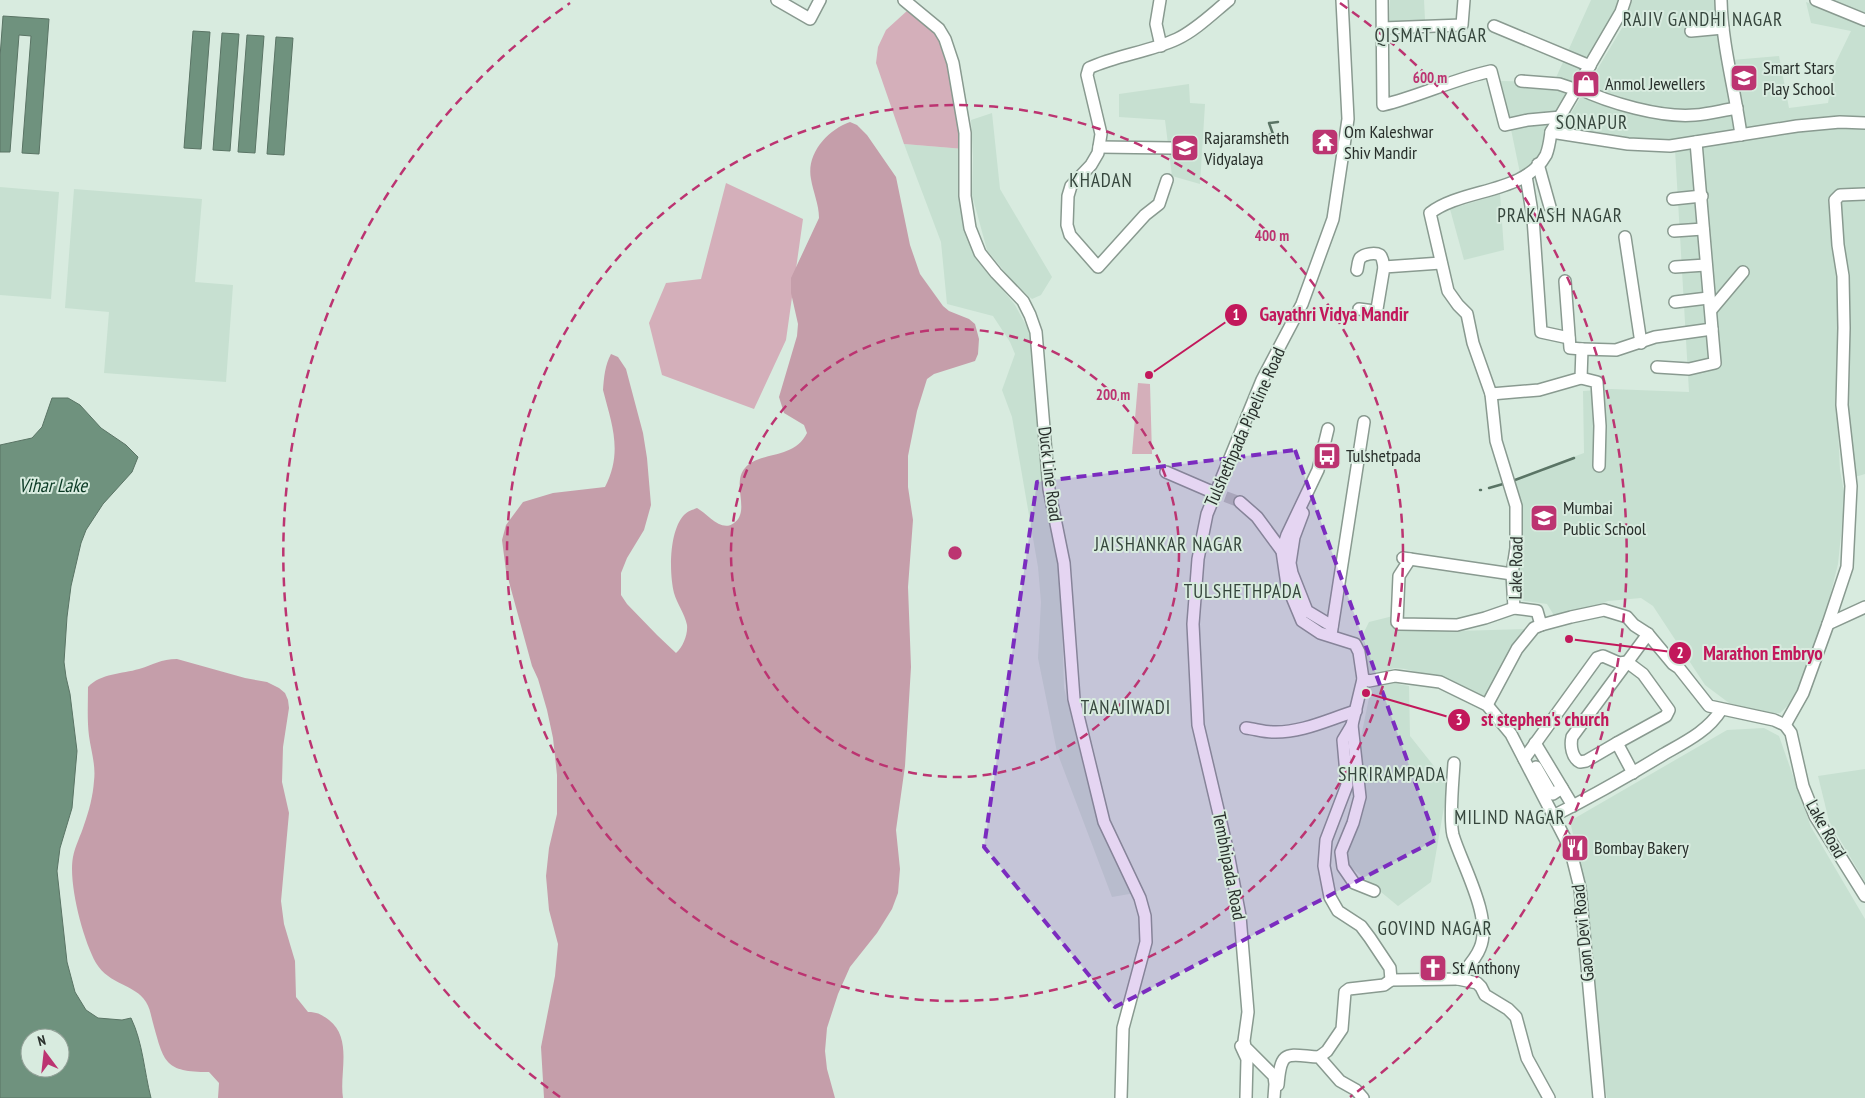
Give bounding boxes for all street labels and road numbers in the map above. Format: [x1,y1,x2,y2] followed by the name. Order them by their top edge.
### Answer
[1199,344,1290,510] street label: Tulshethpada Pipeline Road
[1033,425,1068,523] street label: Duck Line Road
[1503,536,1528,600] street label: Lake Road
[1801,796,1852,862] street label: Lake Road
[1208,810,1251,922] street label: Tembhipada Road
[1566,883,1599,983] street label: Gaon Devi Road

